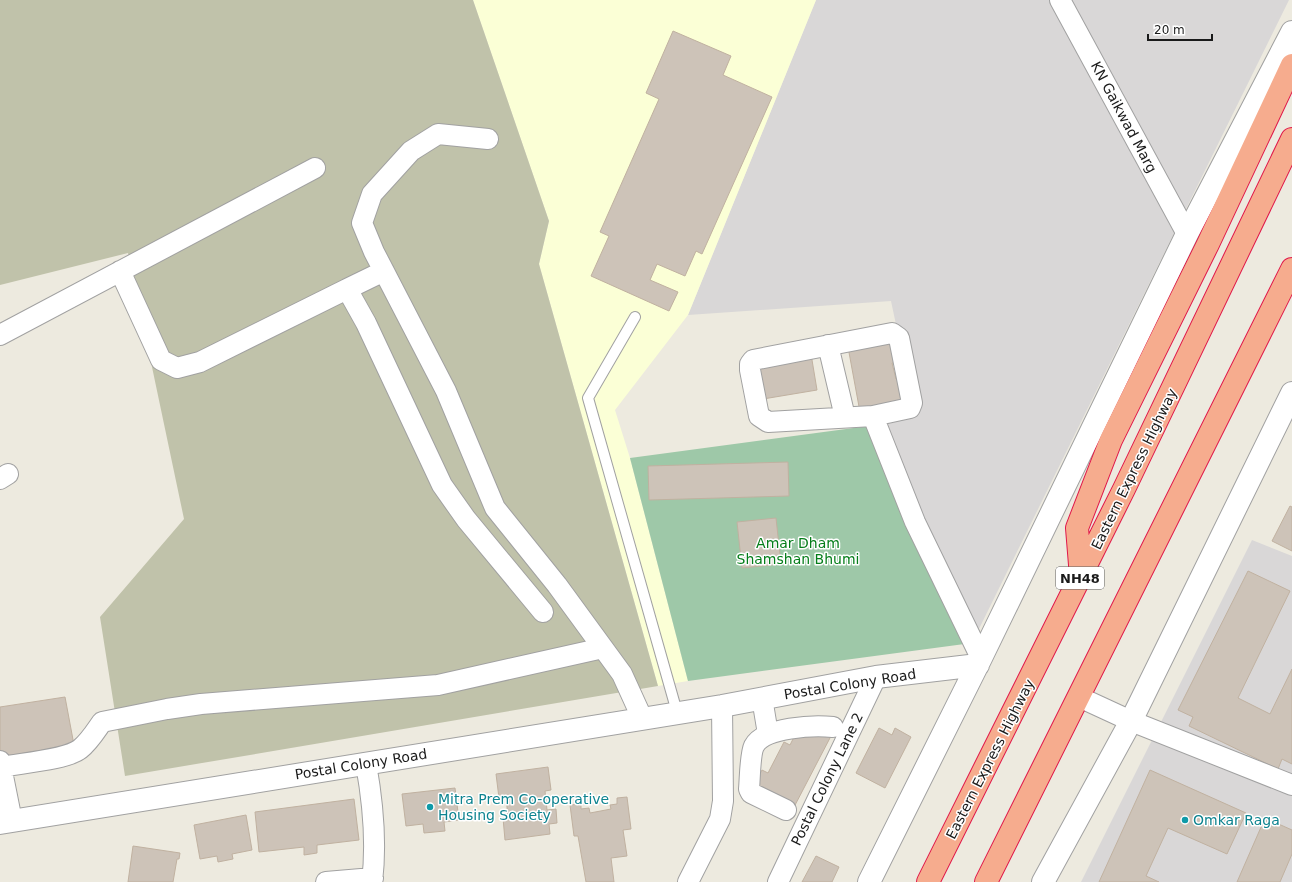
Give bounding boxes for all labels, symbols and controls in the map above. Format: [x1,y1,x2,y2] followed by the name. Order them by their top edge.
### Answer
[1148,16,1212,42] scale bar
[1154,23,1185,37] text: 20 m
[1088,59,1160,175] street label: KN Gaikwad Marg
[1088,386,1180,552] street label: Eastern Express Highway
[737,535,859,567] park label: Amar Dham Shamshan Bhumi
[1056,567,1104,589] road number: NH48
[783,666,917,702] street label: Postal Colony Road
[943,676,1037,842] street label: Eastern Express Highway
[788,710,866,848] street label: Postal Colony Lane 2
[294,746,428,782] street label: Postal Colony Road
[438,791,609,823] place label: Mitra Prem Co-operative Housing Society
[425,802,435,812] marker: Mitra Prem Co-operative Housing Society
[1193,812,1280,828] place label: Omkar Raga
[1180,815,1190,825] marker: Omkar Raga

